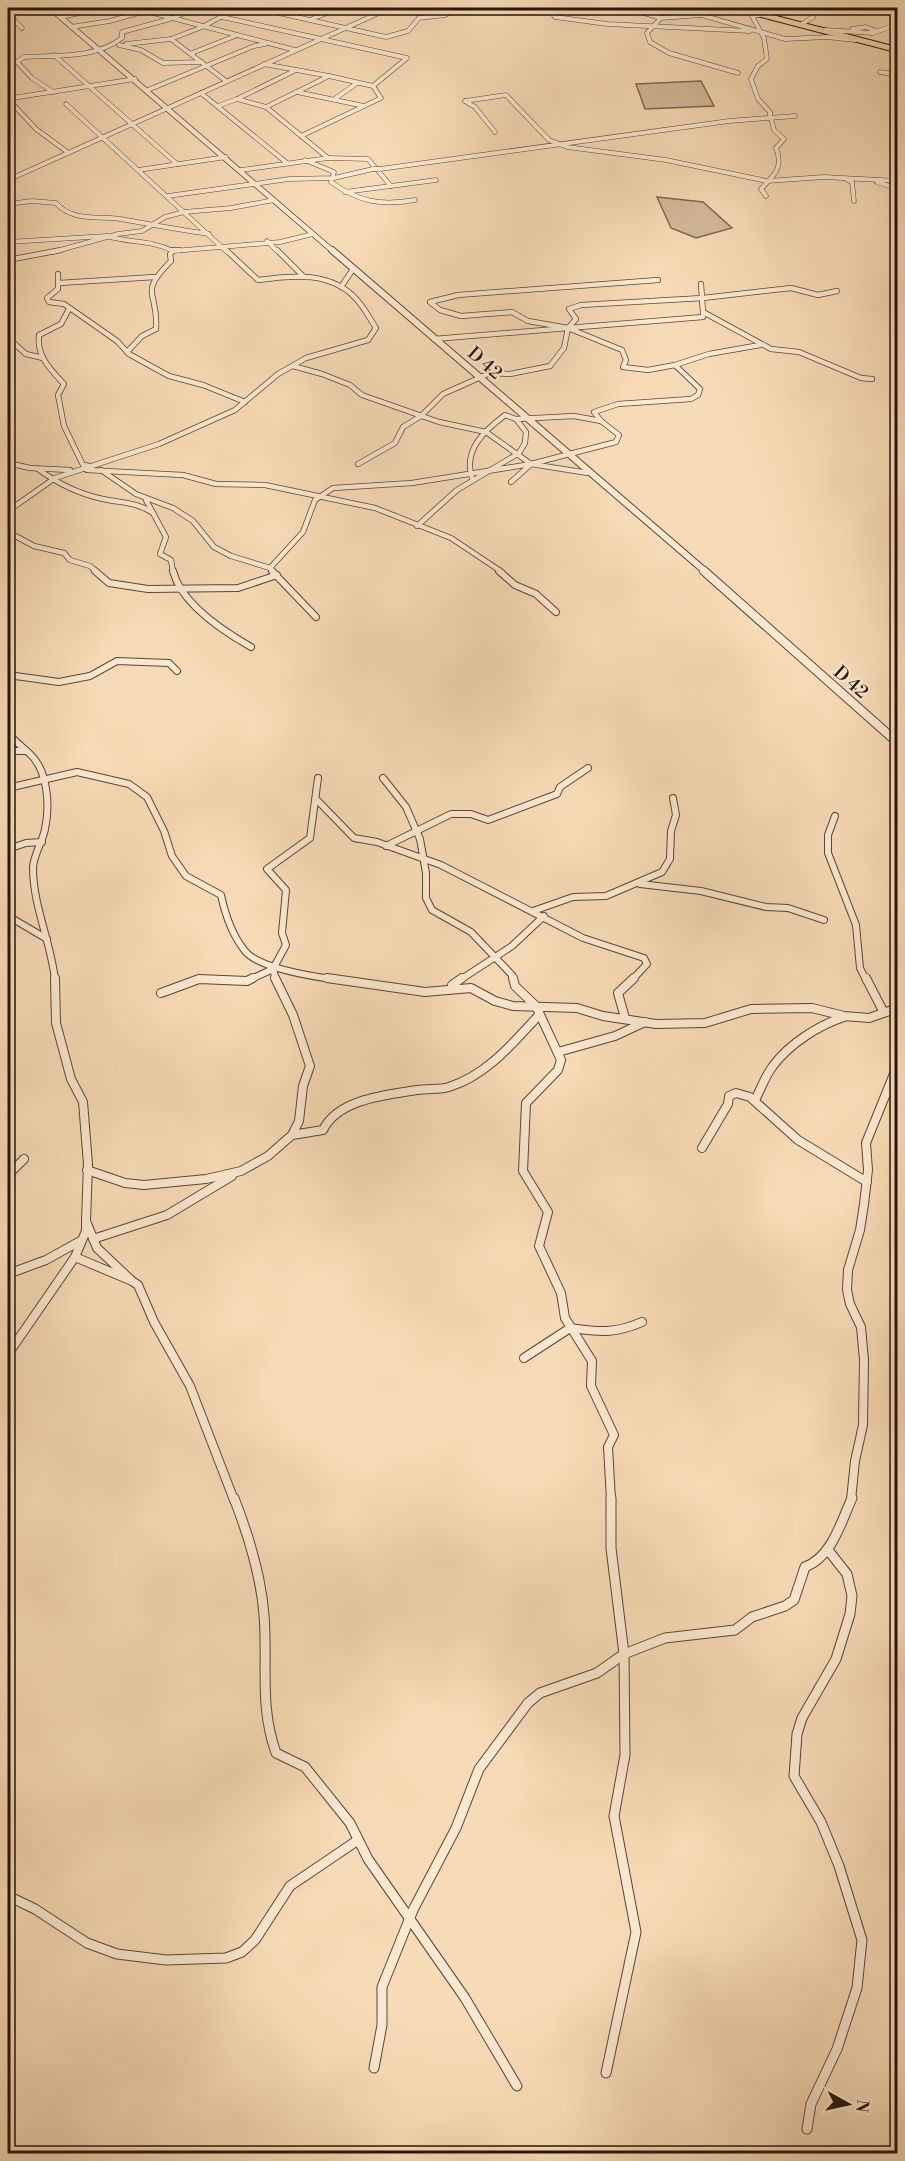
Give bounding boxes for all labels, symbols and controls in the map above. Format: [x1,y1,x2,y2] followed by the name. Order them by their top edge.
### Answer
[463,342,507,385] street label: D 42
[829,661,873,704] street label: D 42
[818,2074,878,2134] north arrow
[851,2098,873,2114] text: N

